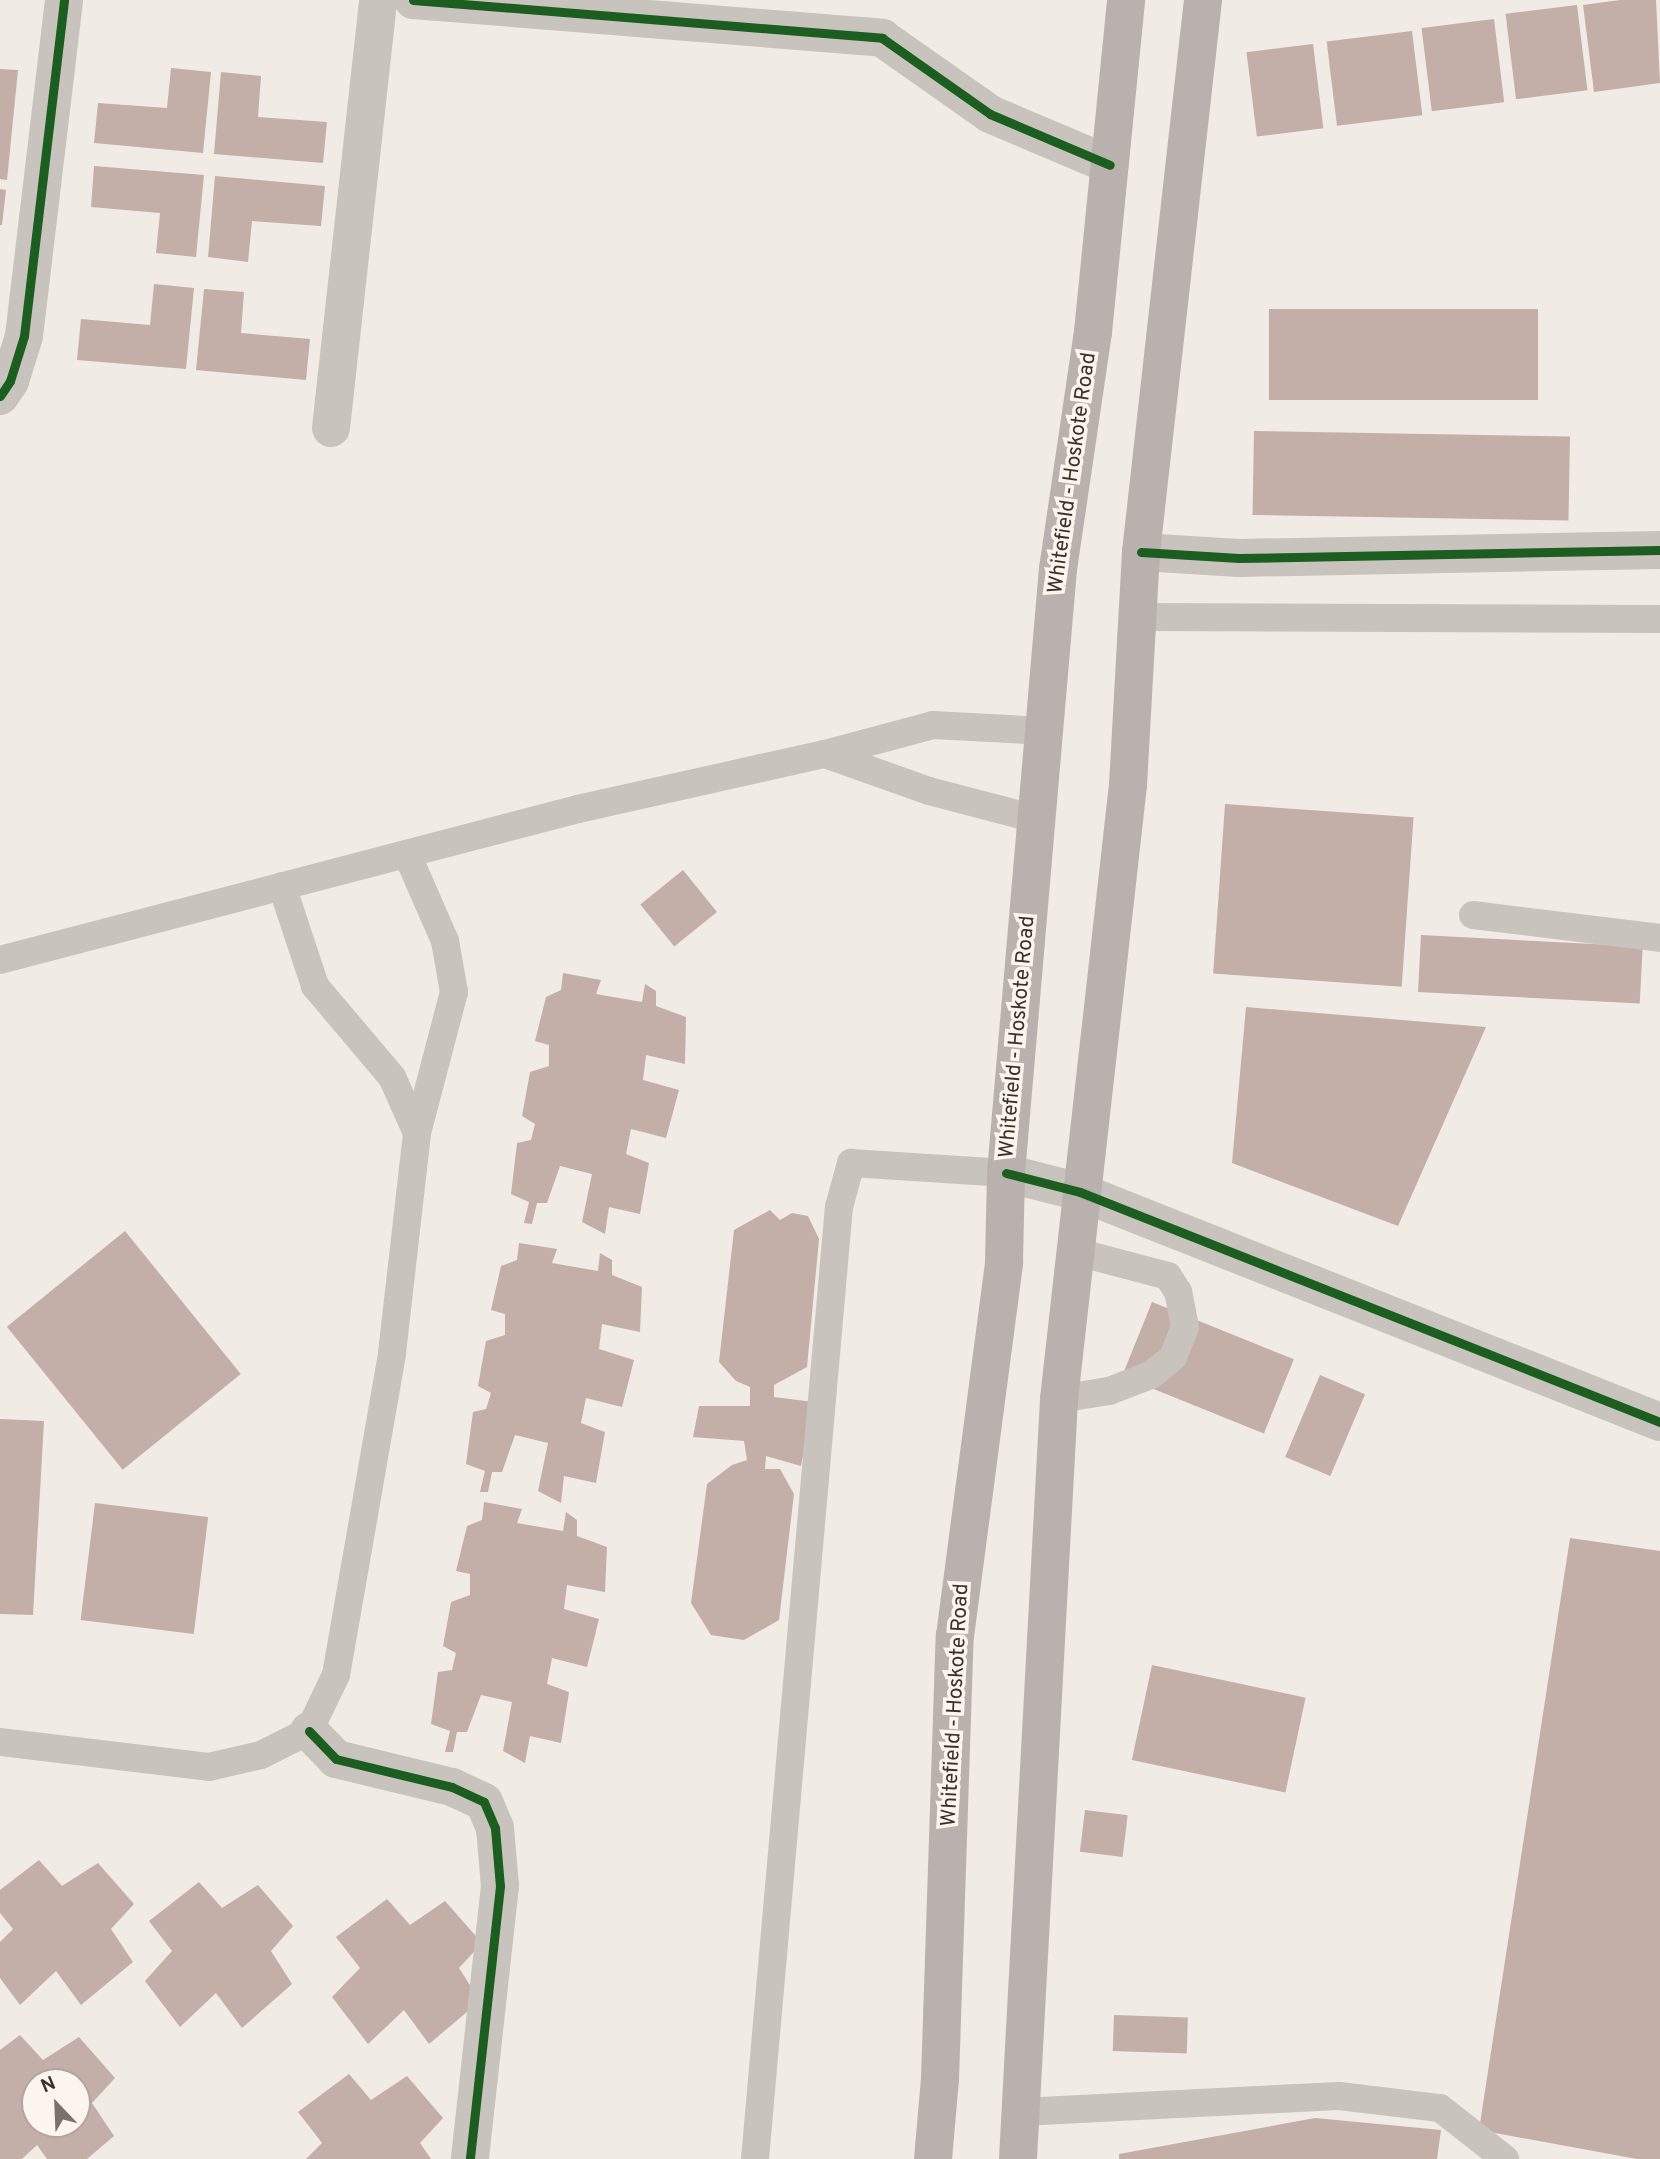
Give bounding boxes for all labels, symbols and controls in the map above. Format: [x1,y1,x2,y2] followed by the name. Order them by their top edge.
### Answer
[1044,351,1102,595] street label: Whitefield - Hoskote Road
[995,915,1041,1159] street label: Whitefield - Hoskote Road
[937,1583,975,1827] street label: Whitefield - Hoskote Road
[21,2068,91,2138] north arrow
[38,2072,60,2099] text: N

